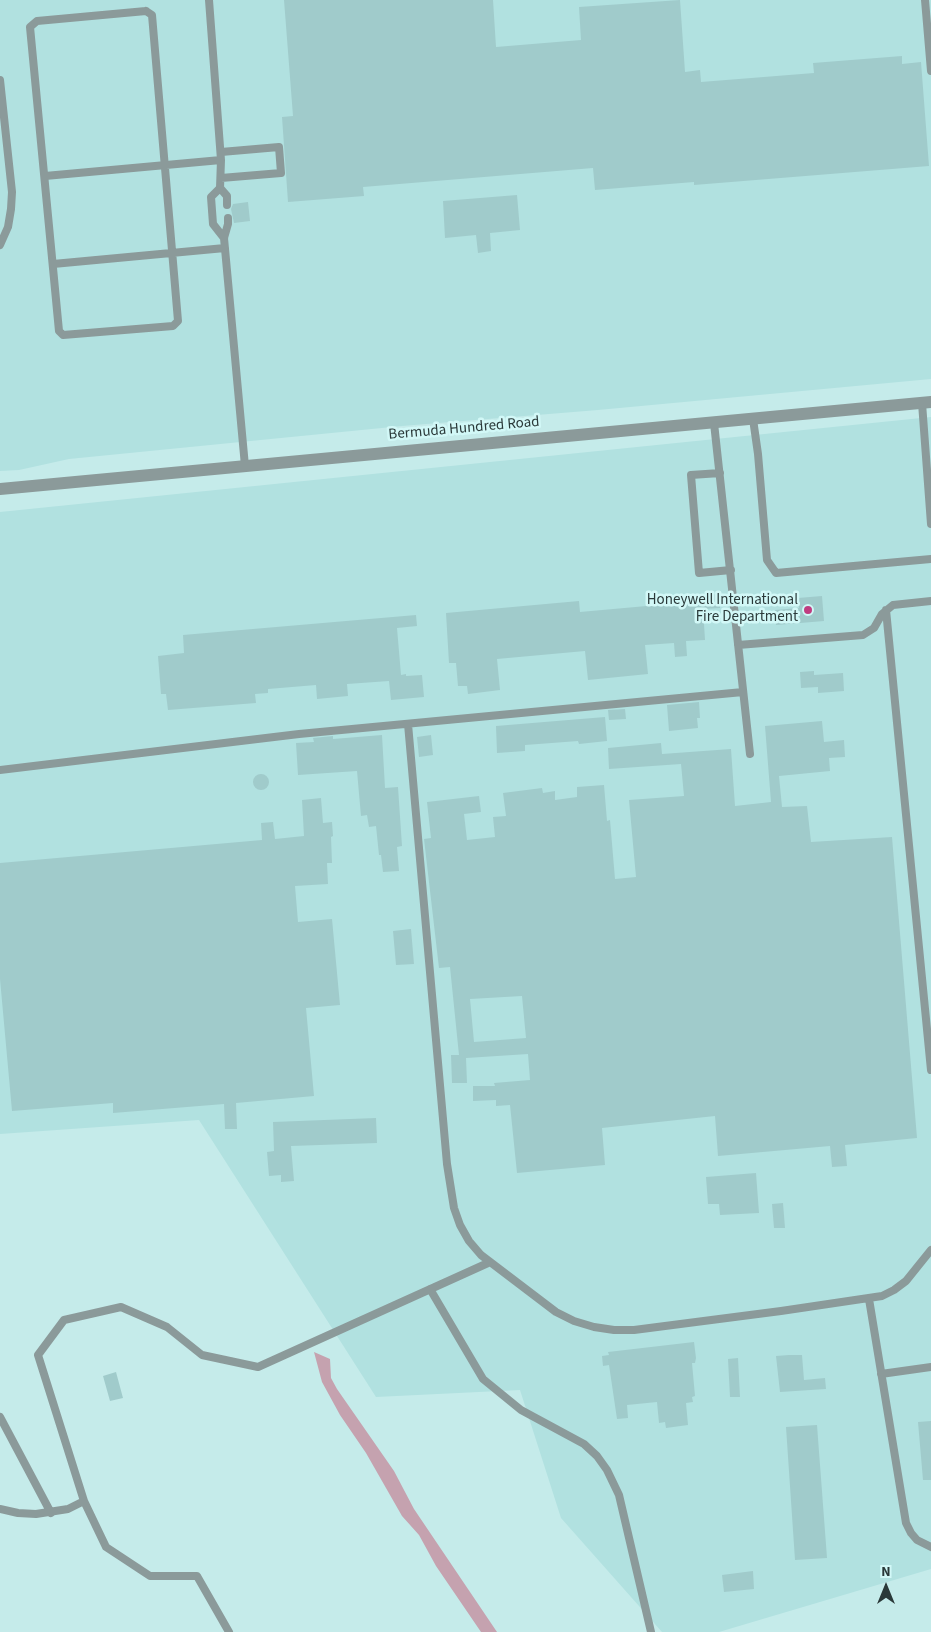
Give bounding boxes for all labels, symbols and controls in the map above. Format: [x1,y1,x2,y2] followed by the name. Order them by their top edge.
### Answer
[388,413,540,445] street label: Bermuda Hundred Road
[647,592,798,627] place label: Honeywell International Fire Department
[802,604,814,616] marker: Honeywell International Fire Department
[861,1562,911,1612] north arrow
[881,1562,891,1582] text: N

